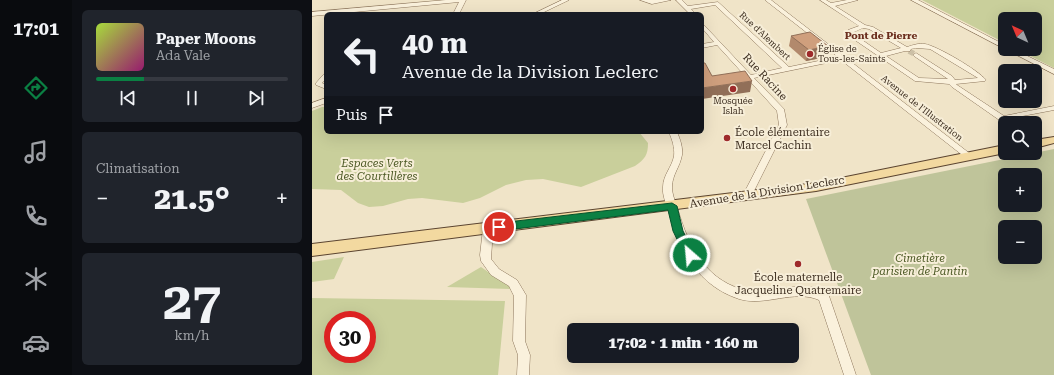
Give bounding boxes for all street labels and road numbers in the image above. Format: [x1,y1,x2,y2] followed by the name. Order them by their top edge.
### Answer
[737,10,793,63] street label: Rue d'Alembert
[740,51,790,103] street label: Rue Racine
[879,73,965,143] street label: Avenue de l'Illustration
[689,173,845,211] street label: Avenue de la Division Leclerc

